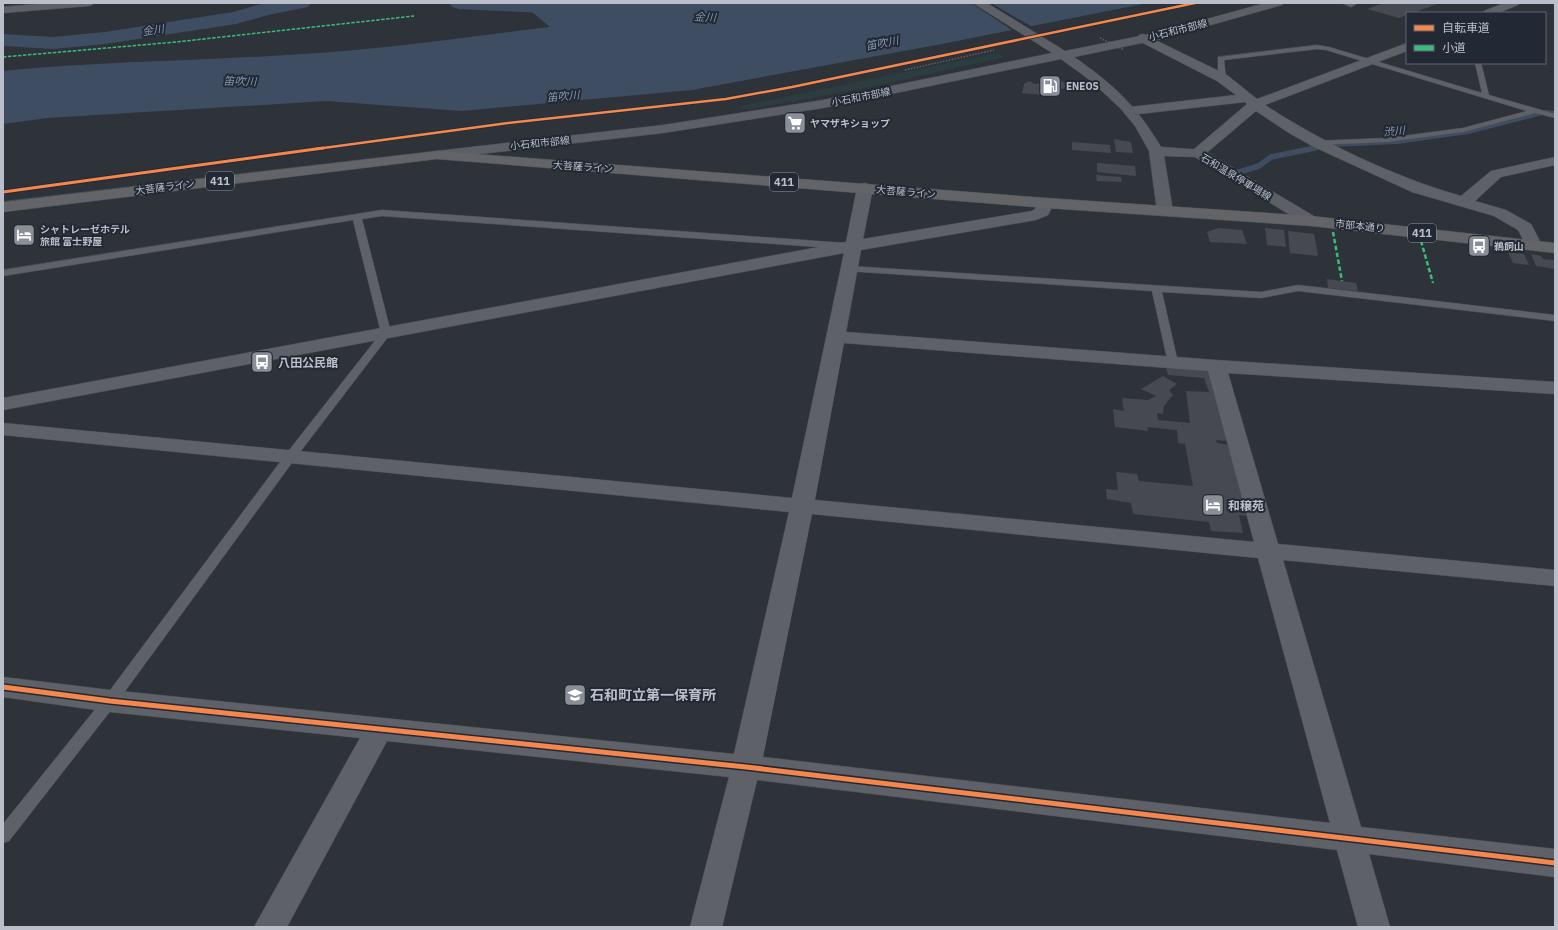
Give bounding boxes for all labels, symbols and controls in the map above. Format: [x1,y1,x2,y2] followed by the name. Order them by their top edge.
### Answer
[694,9,717,25] water label: 金川
[1406,12,1546,64] legend
[1147,16,1209,44] street label: 小石和市部線
[1442,20,1490,35] text: 自転車道
[141,21,166,38] water label: 金川
[864,33,901,53] water label: 笛吹川
[1442,40,1466,55] text: 小道
[223,73,258,89] water label: 笛吹川
[1037,73,1063,99] fuel station icon: ENEOS
[1066,80,1099,93] place label: ENEOS
[830,85,892,109] street label: 小石和市部線
[546,88,581,104] water label: 笛吹川
[782,110,808,136] supermarket icon: ヤマザキショップ
[810,117,890,130] place label: ヤマザキショップ
[1382,123,1407,139] water label: 渋川
[509,133,571,153] street label: 小石和市部線
[1198,151,1274,203] street label: 石和温泉停車場線
[553,158,613,176] street label: 大菩薩ライン
[206,172,234,190] road number: 411
[770,173,798,191] road number: 411
[134,177,196,197] street label: 大菩薩ライン
[876,183,936,201] street label: 大菩薩ライン
[1334,217,1386,235] street label: 市部本通り
[11,222,37,248] hotel icon: シャトレーゼホテル 旅館 富士野屋
[40,223,130,248] place label: シャトレーゼホテル 旅館 富士野屋
[1408,224,1436,242] road number: 411
[1466,233,1492,259] bus stop icon: 鵜飼山
[1494,240,1524,253] place label: 鵜飼山
[249,349,275,375] bus stop icon: 八田公民館
[278,355,338,370] place label: 八田公民館
[1200,492,1226,518] hotel icon: 和穣苑
[1228,498,1264,513] place label: 和穣苑
[562,682,588,708] school or university icon: 石和町立第一保育所
[590,686,716,704] place label: 石和町立第一保育所

